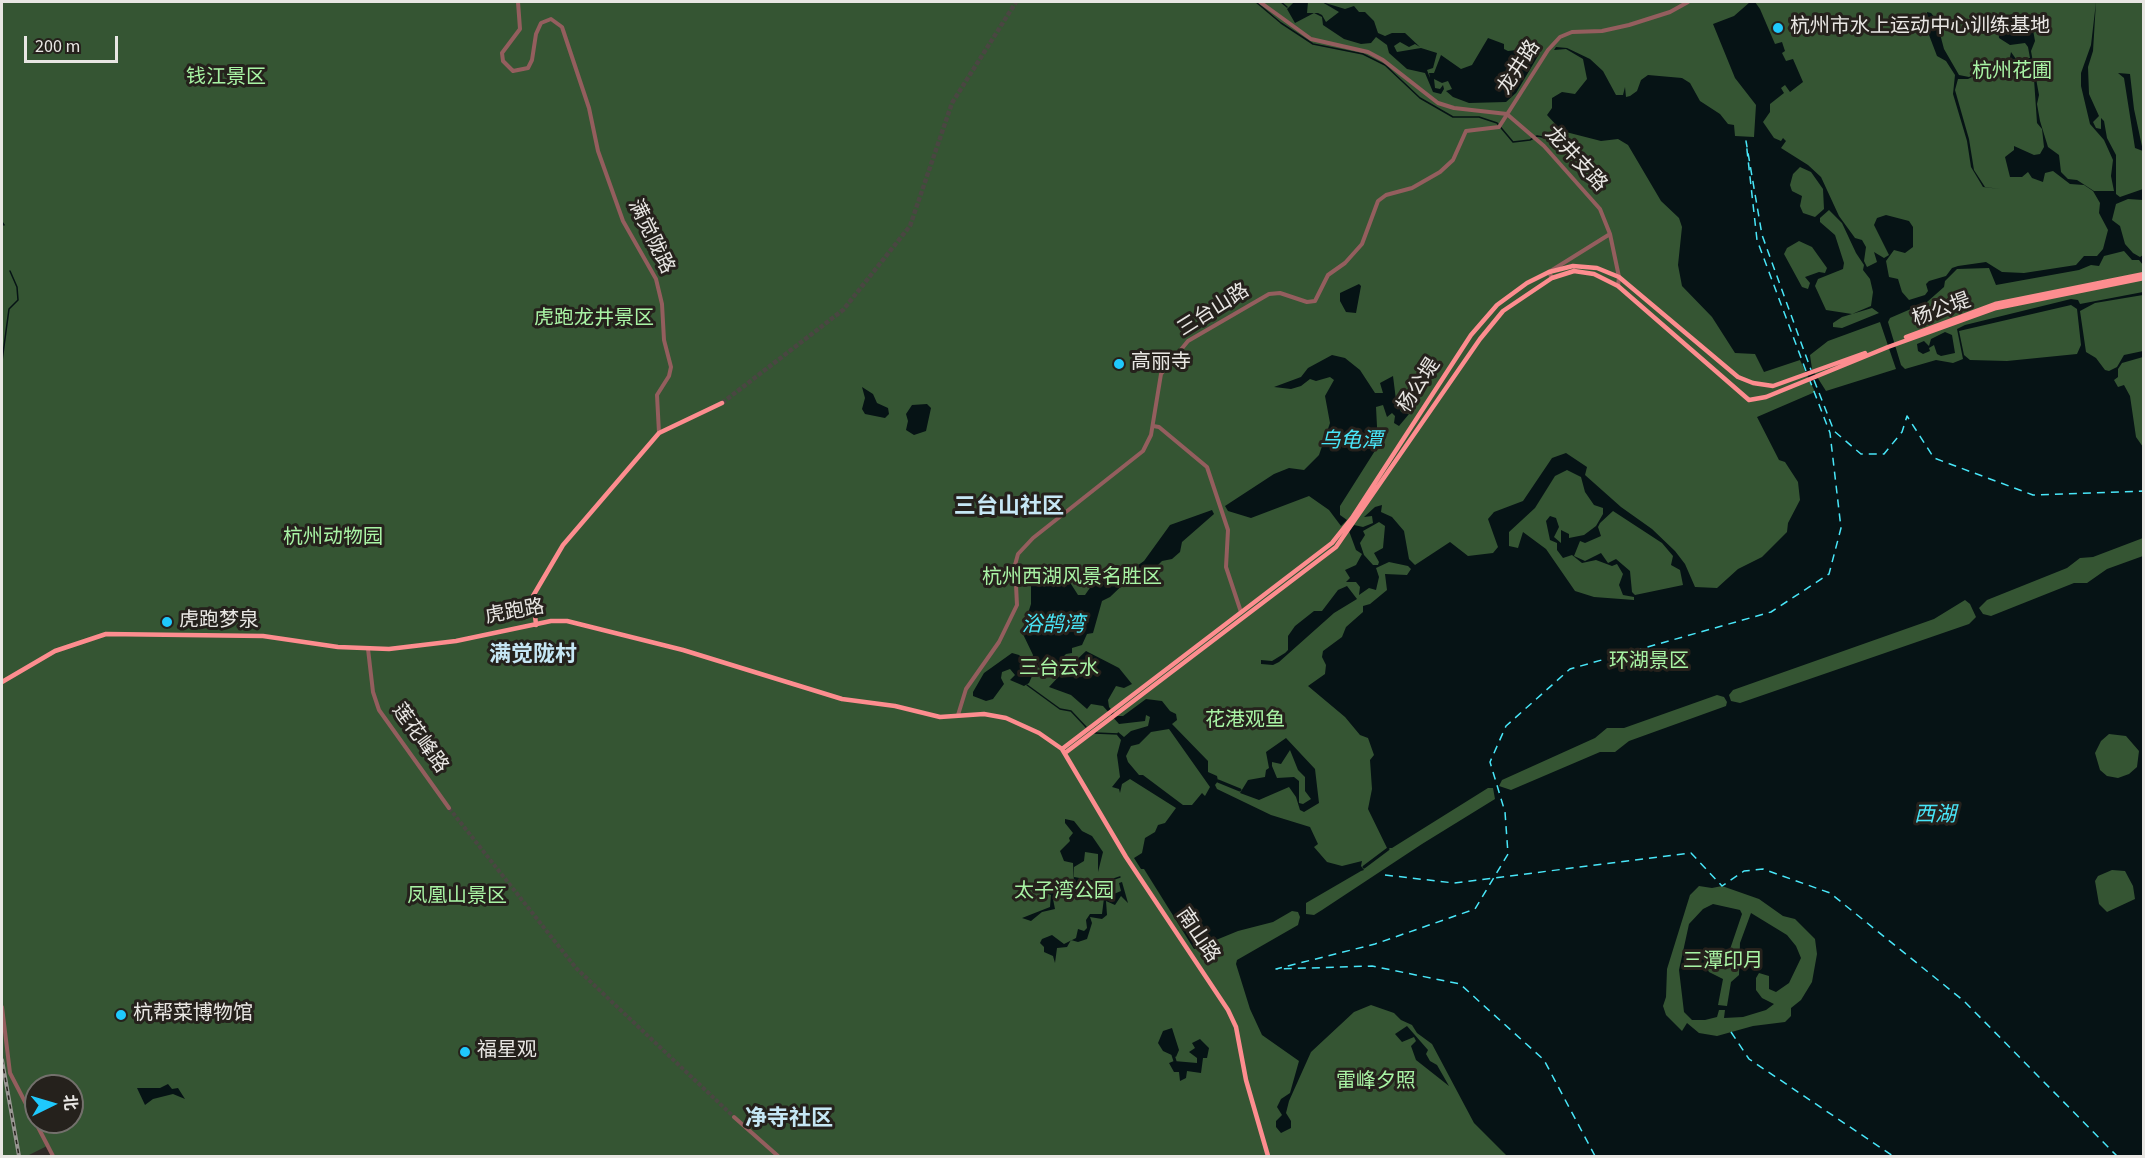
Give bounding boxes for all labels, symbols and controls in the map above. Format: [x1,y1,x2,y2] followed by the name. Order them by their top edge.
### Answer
[1790,16,2050,40] place label: 杭州市水上运动中心训练基地
[1771,21,1785,35] marker: 杭州市水上运动中心训练基地
[27,24,122,62] scale bar
[35,34,80,59] text: 200 m
[1494,36,1546,100] street label: 龙井路
[1972,61,2052,85] park label: 杭州花圃
[186,67,266,91] park label: 钱江景区
[1539,123,1611,197] street label: 龙井支路
[622,196,678,278] street label: 满觉陇路
[1174,280,1254,342] street label: 三台山路
[1910,289,1974,333] street label: 杨公堤
[534,308,654,332] park label: 虎跑龙井景区
[1131,352,1191,376] place label: 高丽寺
[1394,354,1446,418] street label: 杨公堤
[1112,357,1126,371] marker: 高丽寺
[1320,429,1382,455] water label: 乌龟潭
[954,495,1064,521] district label: 三台山社区
[283,527,383,551] park label: 杭州动物园
[982,567,1162,591] park label: 杭州西湖风景名胜区
[483,596,547,630] street label: 虎跑路
[179,610,259,634] place label: 虎跑梦泉
[1022,613,1084,639] water label: 浴鹄湾
[160,615,174,629] marker: 虎跑梦泉
[489,643,577,669] district label: 满觉陇村
[1609,651,1689,675] park label: 环湖景区
[1019,658,1099,682] park label: 三台云水
[386,700,452,778] street label: 莲花峰路
[1205,710,1285,734] park label: 花港观鱼
[1914,803,1956,829] water label: 西湖
[1014,881,1114,905] park label: 太子湾公园
[407,886,507,910] park label: 凤凰山景区
[1170,904,1224,968] street label: 南山路
[1683,951,1763,975] park label: 三潭印月
[133,1003,253,1027] place label: 杭帮菜博物馆
[114,1008,128,1022] marker: 杭帮菜博物馆
[477,1040,537,1064] place label: 福星观
[458,1045,472,1059] marker: 福星观
[1336,1071,1416,1095] park label: 雷峰夕照
[24,1074,84,1134] north arrow
[58,1094,82,1112] text: 北
[745,1107,833,1133] district label: 净寺社区

